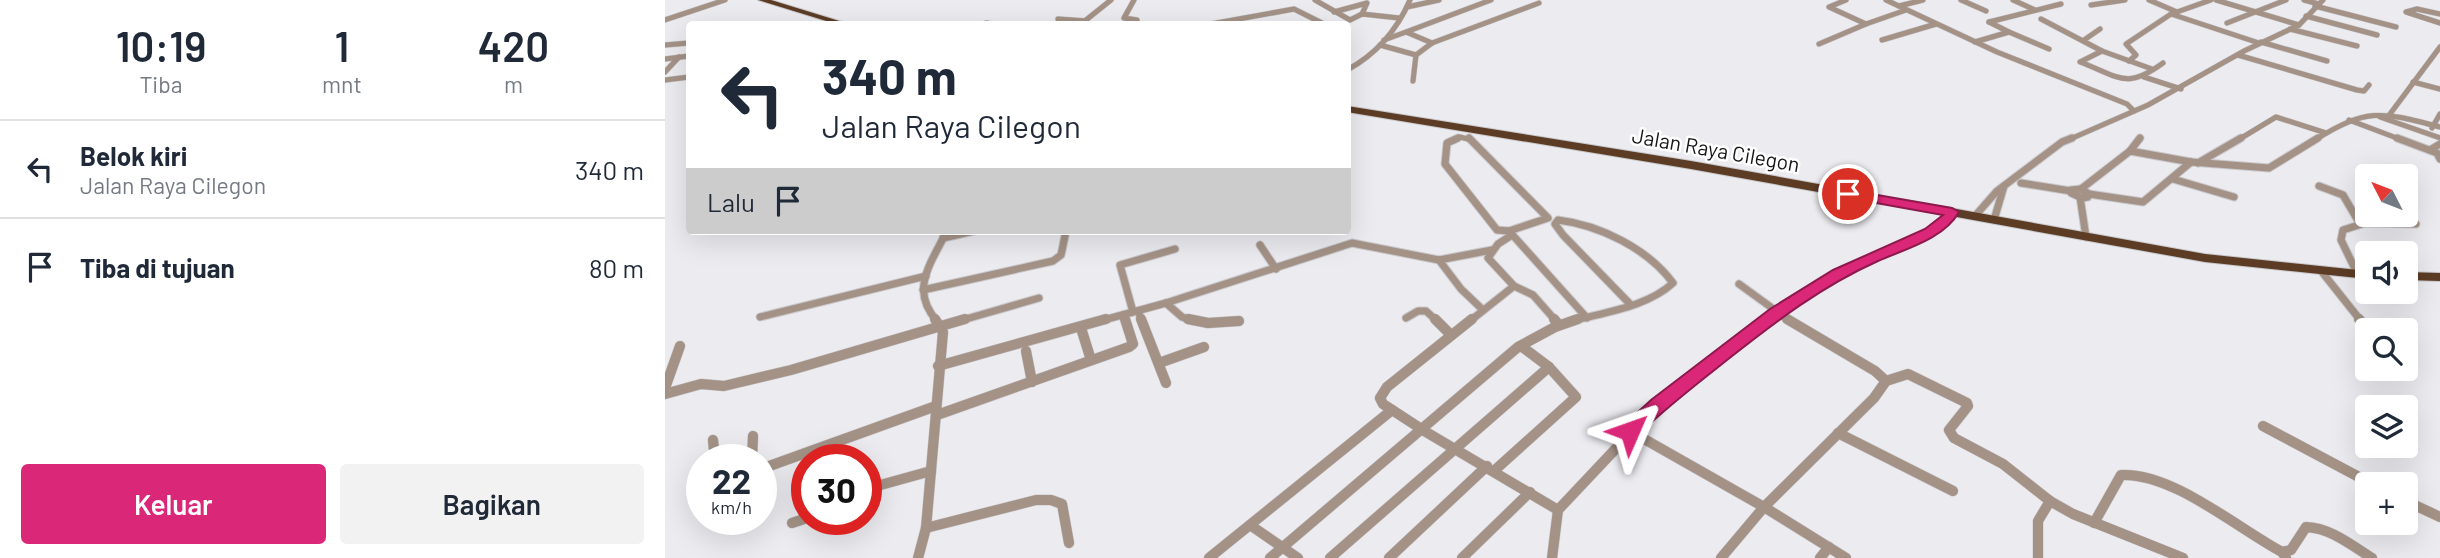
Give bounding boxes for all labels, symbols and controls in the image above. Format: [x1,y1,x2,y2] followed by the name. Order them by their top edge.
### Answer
[116,20,206,70] text: 10:19
[335,20,349,70] text: 1
[478,20,549,70] text: 420
[822,46,957,105] text: 340 m
[707,49,798,140] icon: left
[140,70,183,98] text: Tiba
[322,70,362,98] text: mnt
[504,70,523,98] text: m
[822,106,1081,144] text: Jalan Raya Cilegon
[1630,122,1802,176] street label: Jalan Raya Cilegon
[80,140,187,171] text: Belok kiri
[21,150,59,188] icon: left
[575,154,644,185] text: 340 m
[1818,164,1878,224] pin
[2355,164,2419,228] north arrow
[2355,164,2418,535] map controls
[80,171,266,199] text: Jalan Raya Cilegon
[1829,175,1867,213] icon: arrive
[769,182,807,220] icon: arrive
[707,186,755,217] text: Lalu
[2355,241,2418,304] button: sound
[21,248,59,286] icon: arrive
[80,252,235,283] text: Tiba di tujuan
[589,252,644,283] text: 80 m
[2355,318,2418,381] button: search
[1593,394,1667,468] position arrow
[2355,395,2418,458] button: layers
[791,444,882,535] speed limit sign: 30
[712,459,751,501] text: 22
[21,464,326,544] button: Keluar
[340,464,644,544] button: Bagikan
[2355,472,2418,535] button: +
[711,496,752,518] text: km/h

